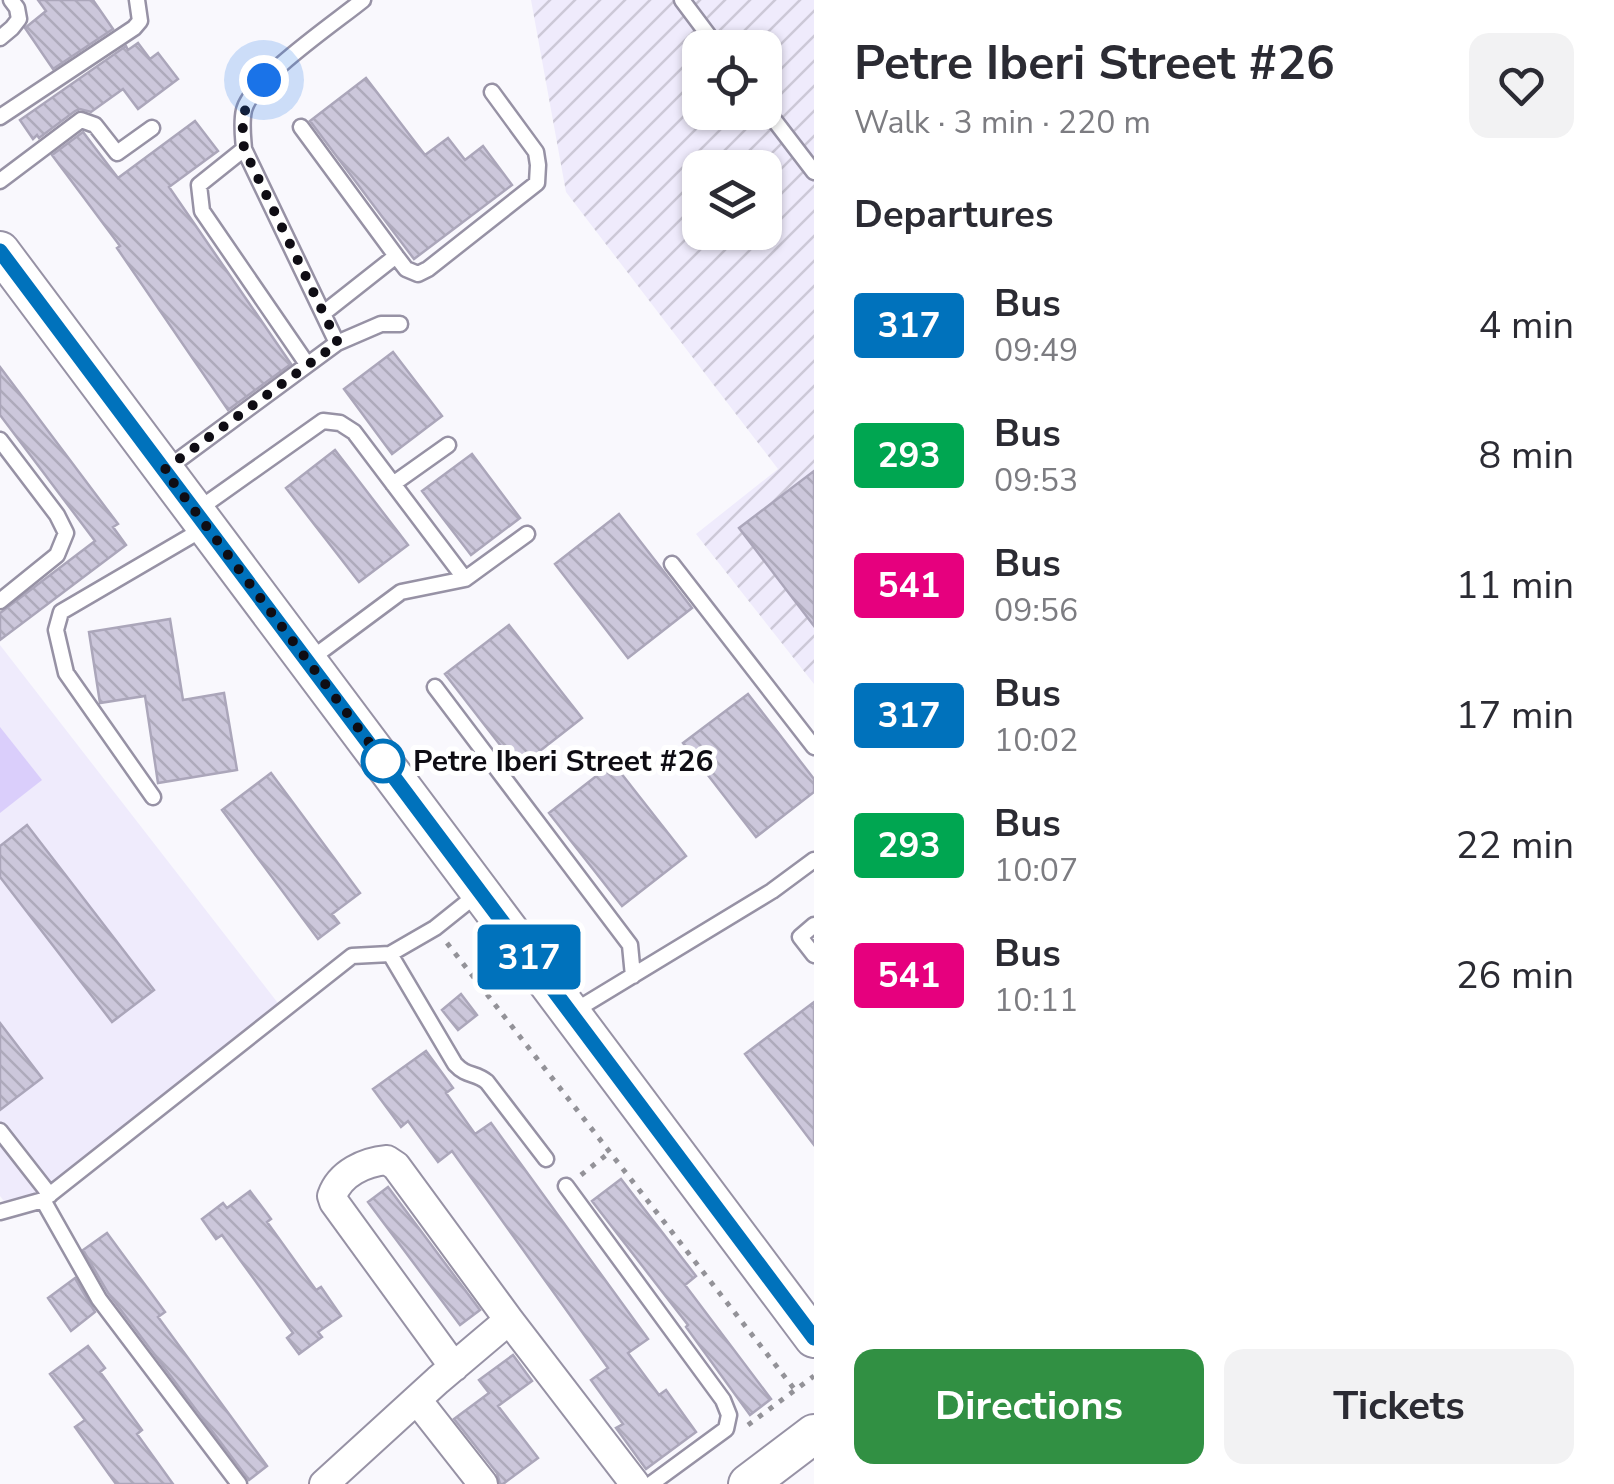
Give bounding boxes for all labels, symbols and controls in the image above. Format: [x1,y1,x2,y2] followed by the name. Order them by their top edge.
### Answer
[682,30,782,250] map controls
[682,30,782,130] button: locate
[854,30,1335,96] text: Petre Iberi Street #26
[1469,33,1574,138] button: heart
[239,55,289,105] your location
[854,101,1151,144] text: Walk · 3 min · 220 m
[682,150,782,250] button: layers
[854,189,1053,240] text: Departures
[994,278,1061,329] text: Bus
[1479,300,1574,351] text: 4 min
[877,302,941,349] text: 317
[994,329,1078,372] text: 09:49
[994,408,1061,459] text: Bus
[1479,430,1574,481] text: 8 min
[877,432,941,479] text: 293
[994,459,1078,502] text: 09:53
[994,538,1061,589] text: Bus
[1456,560,1574,611] text: 11 min
[877,562,941,609] text: 541
[994,589,1078,632] text: 09:56
[994,668,1061,719] text: Bus
[1456,690,1574,741] text: 17 min
[877,692,941,739] text: 317
[994,719,1078,762] text: 10:02
[362,740,404,782] marker: Petre Iberi Street #26
[413,741,714,782] place label: Petre Iberi Street #26
[994,798,1061,849] text: Bus
[1456,820,1574,871] text: 22 min
[877,822,941,869] text: 293
[994,849,1078,892] text: 10:07
[472,924,586,990] line badge: 317
[994,928,1061,979] text: Bus
[497,934,561,981] text: 317
[1456,950,1574,1001] text: 26 min
[877,952,941,999] text: 541
[994,979,1078,1022] text: 10:11
[854,1349,1204,1464] button: Directions
[1224,1349,1574,1464] button: Tickets

